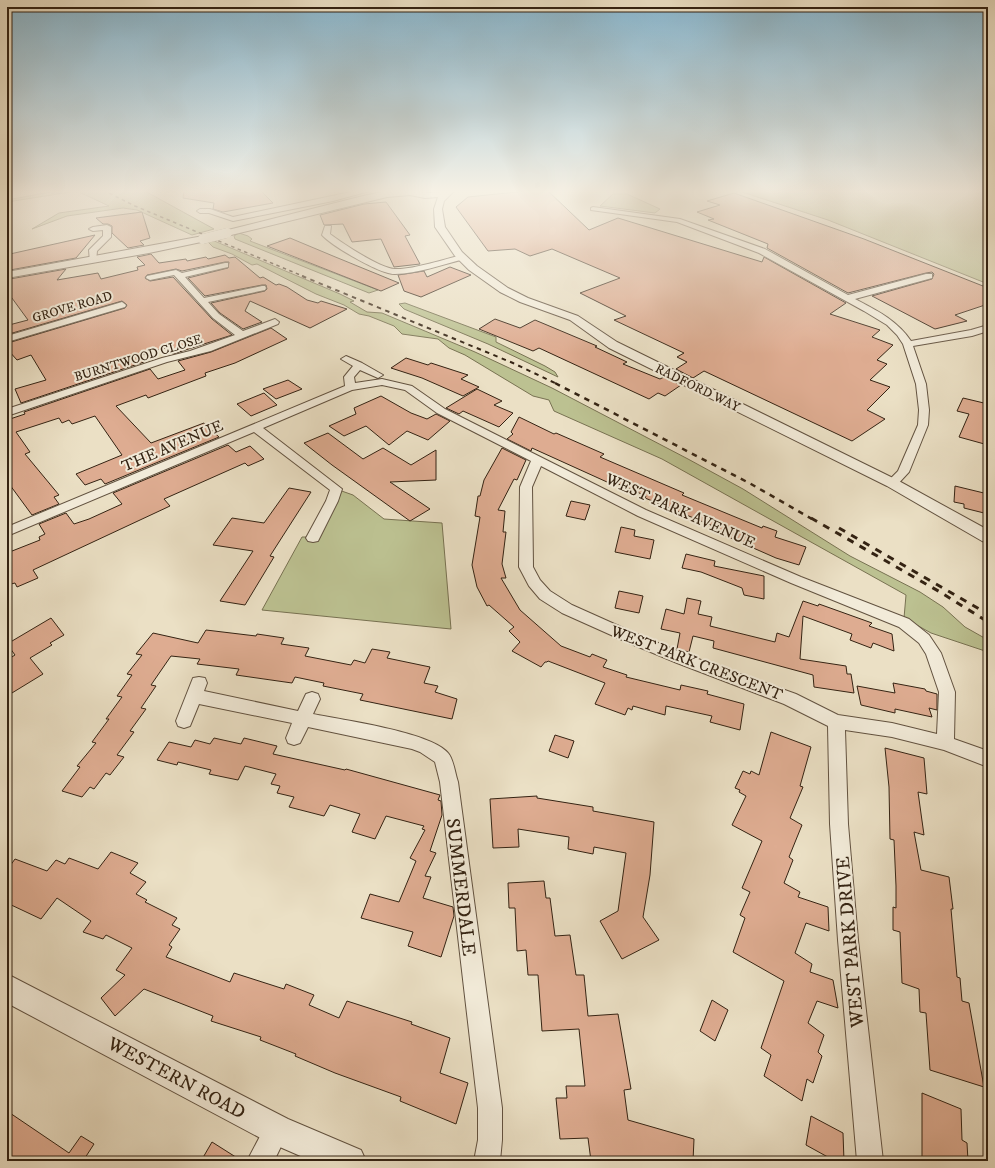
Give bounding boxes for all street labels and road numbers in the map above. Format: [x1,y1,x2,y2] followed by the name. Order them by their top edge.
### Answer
[30,288,114,326] street label: GROVE ROAD
[72,331,204,385] street label: BURNTWOOD CLOSE
[653,360,743,416] street label: RADFORD WAY
[119,416,226,476] street label: THE AVENUE
[601,468,759,553] street label: WEST PARK AVENUE
[607,621,785,705] street label: WEST PARK CRESCENT
[441,817,480,957] street label: SUMMERDALE
[832,855,870,1029] street label: WEST PARK DRIVE
[102,1032,249,1124] street label: WESTERN ROAD

